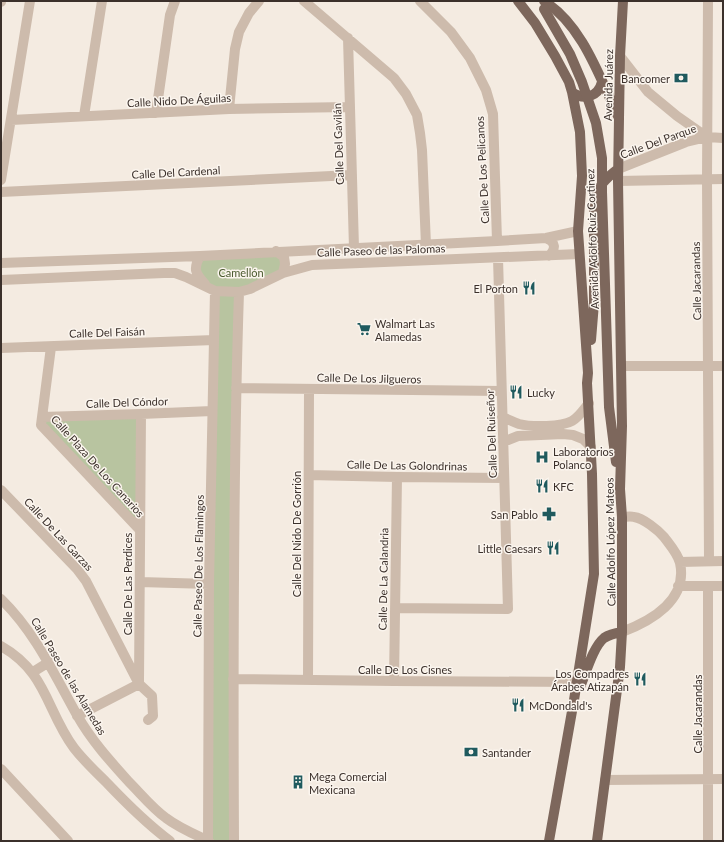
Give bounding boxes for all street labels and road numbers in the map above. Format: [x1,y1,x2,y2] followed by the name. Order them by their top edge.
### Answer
[601,49,615,121] street label: Avenida Juárez
[127,91,232,109] street label: Calle Nido De Águilas
[330,103,346,185] street label: Calle Del Gavilán
[473,116,491,224] street label: Calle De Los Pelicanos
[618,121,698,161] street label: Calle Del Parque
[131,163,221,181] street label: Calle Del Cardenal
[583,168,601,310] street label: Avenida Adolfo Ruiz Cortinez
[317,241,446,259] street label: Calle Paseo de las Palomas
[689,241,703,321] street label: Calle Jacarandas
[69,324,145,340] street label: Calle Del Faisán
[317,371,422,385] street label: Calle De Los Jilgueros
[483,390,499,478] street label: Calle Del Ruiseñor
[86,394,168,410] street label: Calle Del Cóndor
[49,412,147,520] street label: Calle Plaza De Los Canarios
[347,457,468,473] street label: Calle De Las Golondrinas
[290,471,303,597] street label: Calle Del Nido De Gorrión
[602,477,618,606] street label: Calle Adolfo López Mateos
[190,494,206,637] street label: Calle Paseo De Los Flamingos
[22,495,96,573] street label: Calle De Las Garzas
[376,528,390,630] street label: Calle De La Calandria
[121,532,134,635] street label: Calle De Las Perdices
[29,615,109,737] street label: Calle Paseo de las Alamedas
[358,663,452,676] street label: Calle De Los Cisnes
[691,674,704,753] street label: Calle Jacarandas

